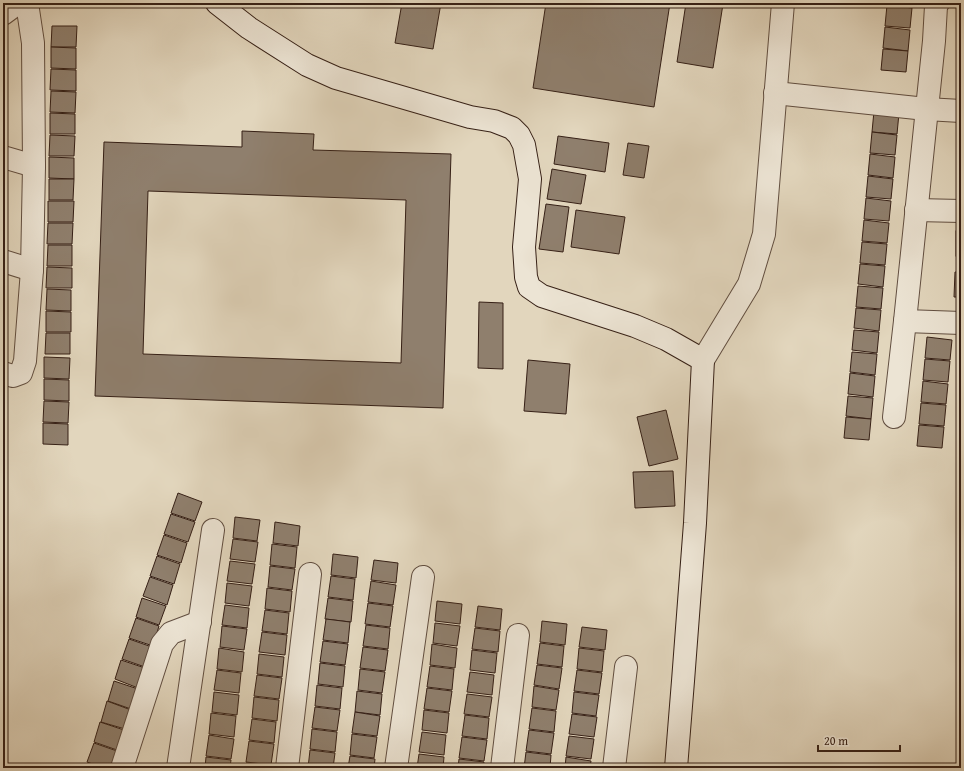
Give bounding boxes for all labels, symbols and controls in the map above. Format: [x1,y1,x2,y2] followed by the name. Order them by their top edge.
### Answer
[818,727,900,753] scale bar
[824,732,848,749] text: 20 m

